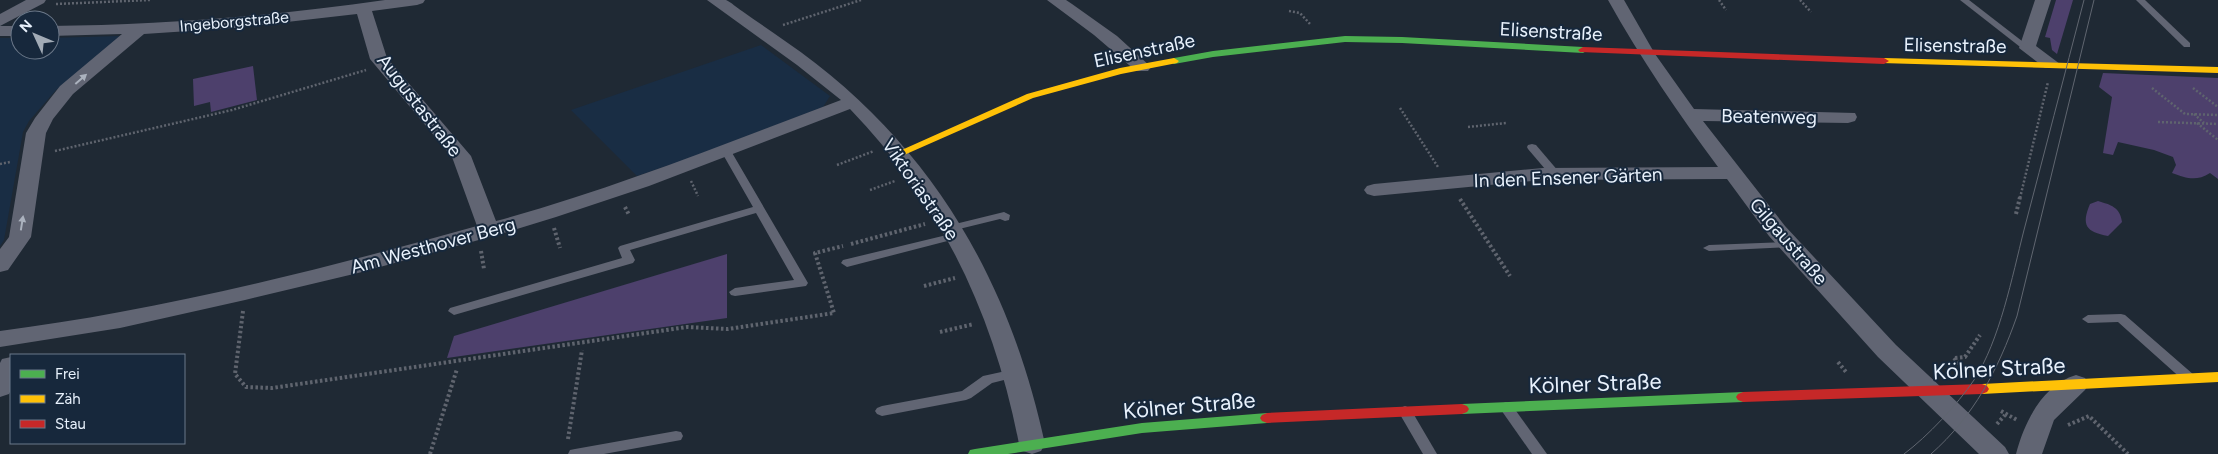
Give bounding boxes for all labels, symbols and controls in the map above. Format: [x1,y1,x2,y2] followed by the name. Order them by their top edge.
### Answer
[179,7,290,36] street label: Ingeborgstraße
[10,10,60,60] north arrow
[16,17,36,36] text: N
[1499,17,1603,46] street label: Elisenstraße
[1091,29,1197,72] street label: Elisenstraße
[1903,33,2007,58] street label: Elisenstraße
[372,49,467,161] street label: Augustastraße
[74,73,87,84] one-way arrow
[1721,104,1817,129] street label: Beatenweg
[877,134,964,245] street label: Viktoriastraße
[1473,163,1663,192] street label: In den Ensener Gärten
[1745,193,1833,290] street label: Gilgaustraße
[348,212,518,279] street label: Am Westhover Berg
[19,215,27,231] one-way arrow
[1932,352,2066,385] street label: Kölner Straße
[10,354,185,444] legend
[55,365,80,383] text: Frei
[1528,368,1662,399] street label: Kölner Straße
[1122,386,1256,425] street label: Kölner Straße
[55,390,81,408] text: Zäh
[55,415,86,433] text: Stau

